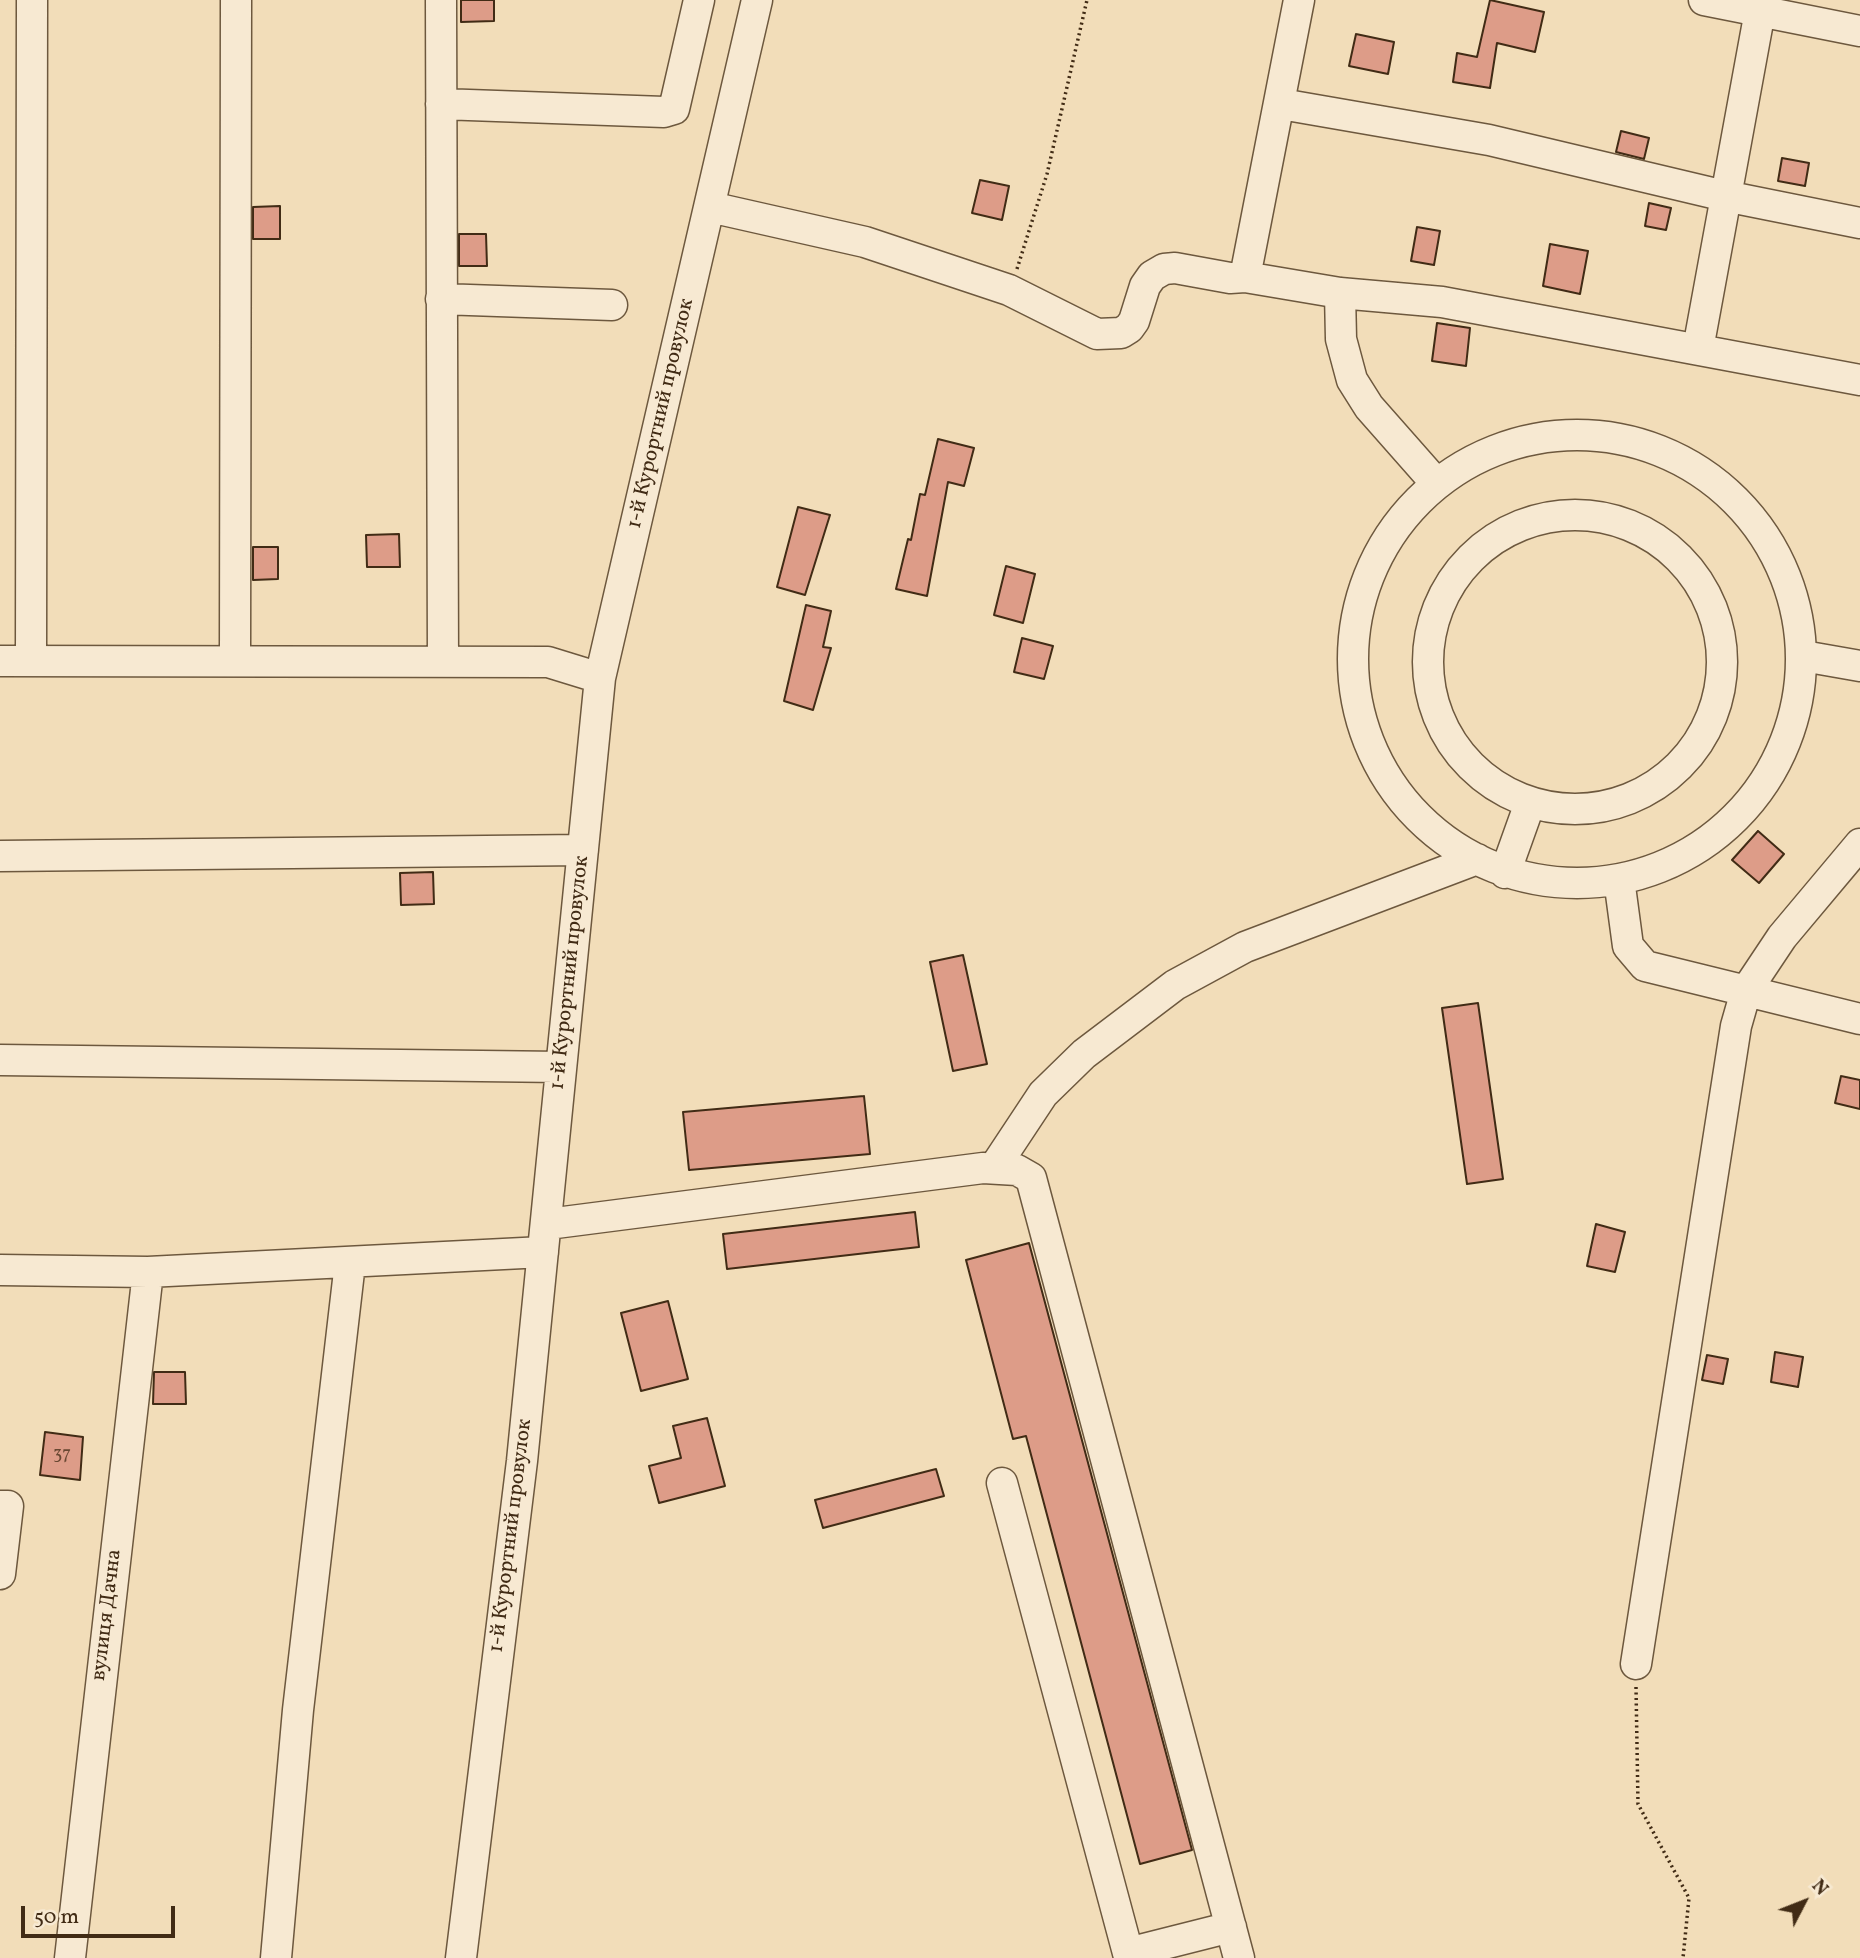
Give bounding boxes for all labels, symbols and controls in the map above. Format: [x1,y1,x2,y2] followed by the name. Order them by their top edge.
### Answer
[623,296,701,532] street label: 1-й Курортний провулок
[546,855,596,1091] street label: 1-й Курортний провулок
[485,1418,539,1654] street label: 1-й Курортний провулок
[53,1445,71,1467] house number: 37
[87,1548,129,1682] street label: вулиця Дачна
[1769,1867,1839,1937] north arrow
[1805,1874,1834,1902] text: N
[24,1892,178,1936] scale bar
[34,1903,79,1932] text: 50 m

